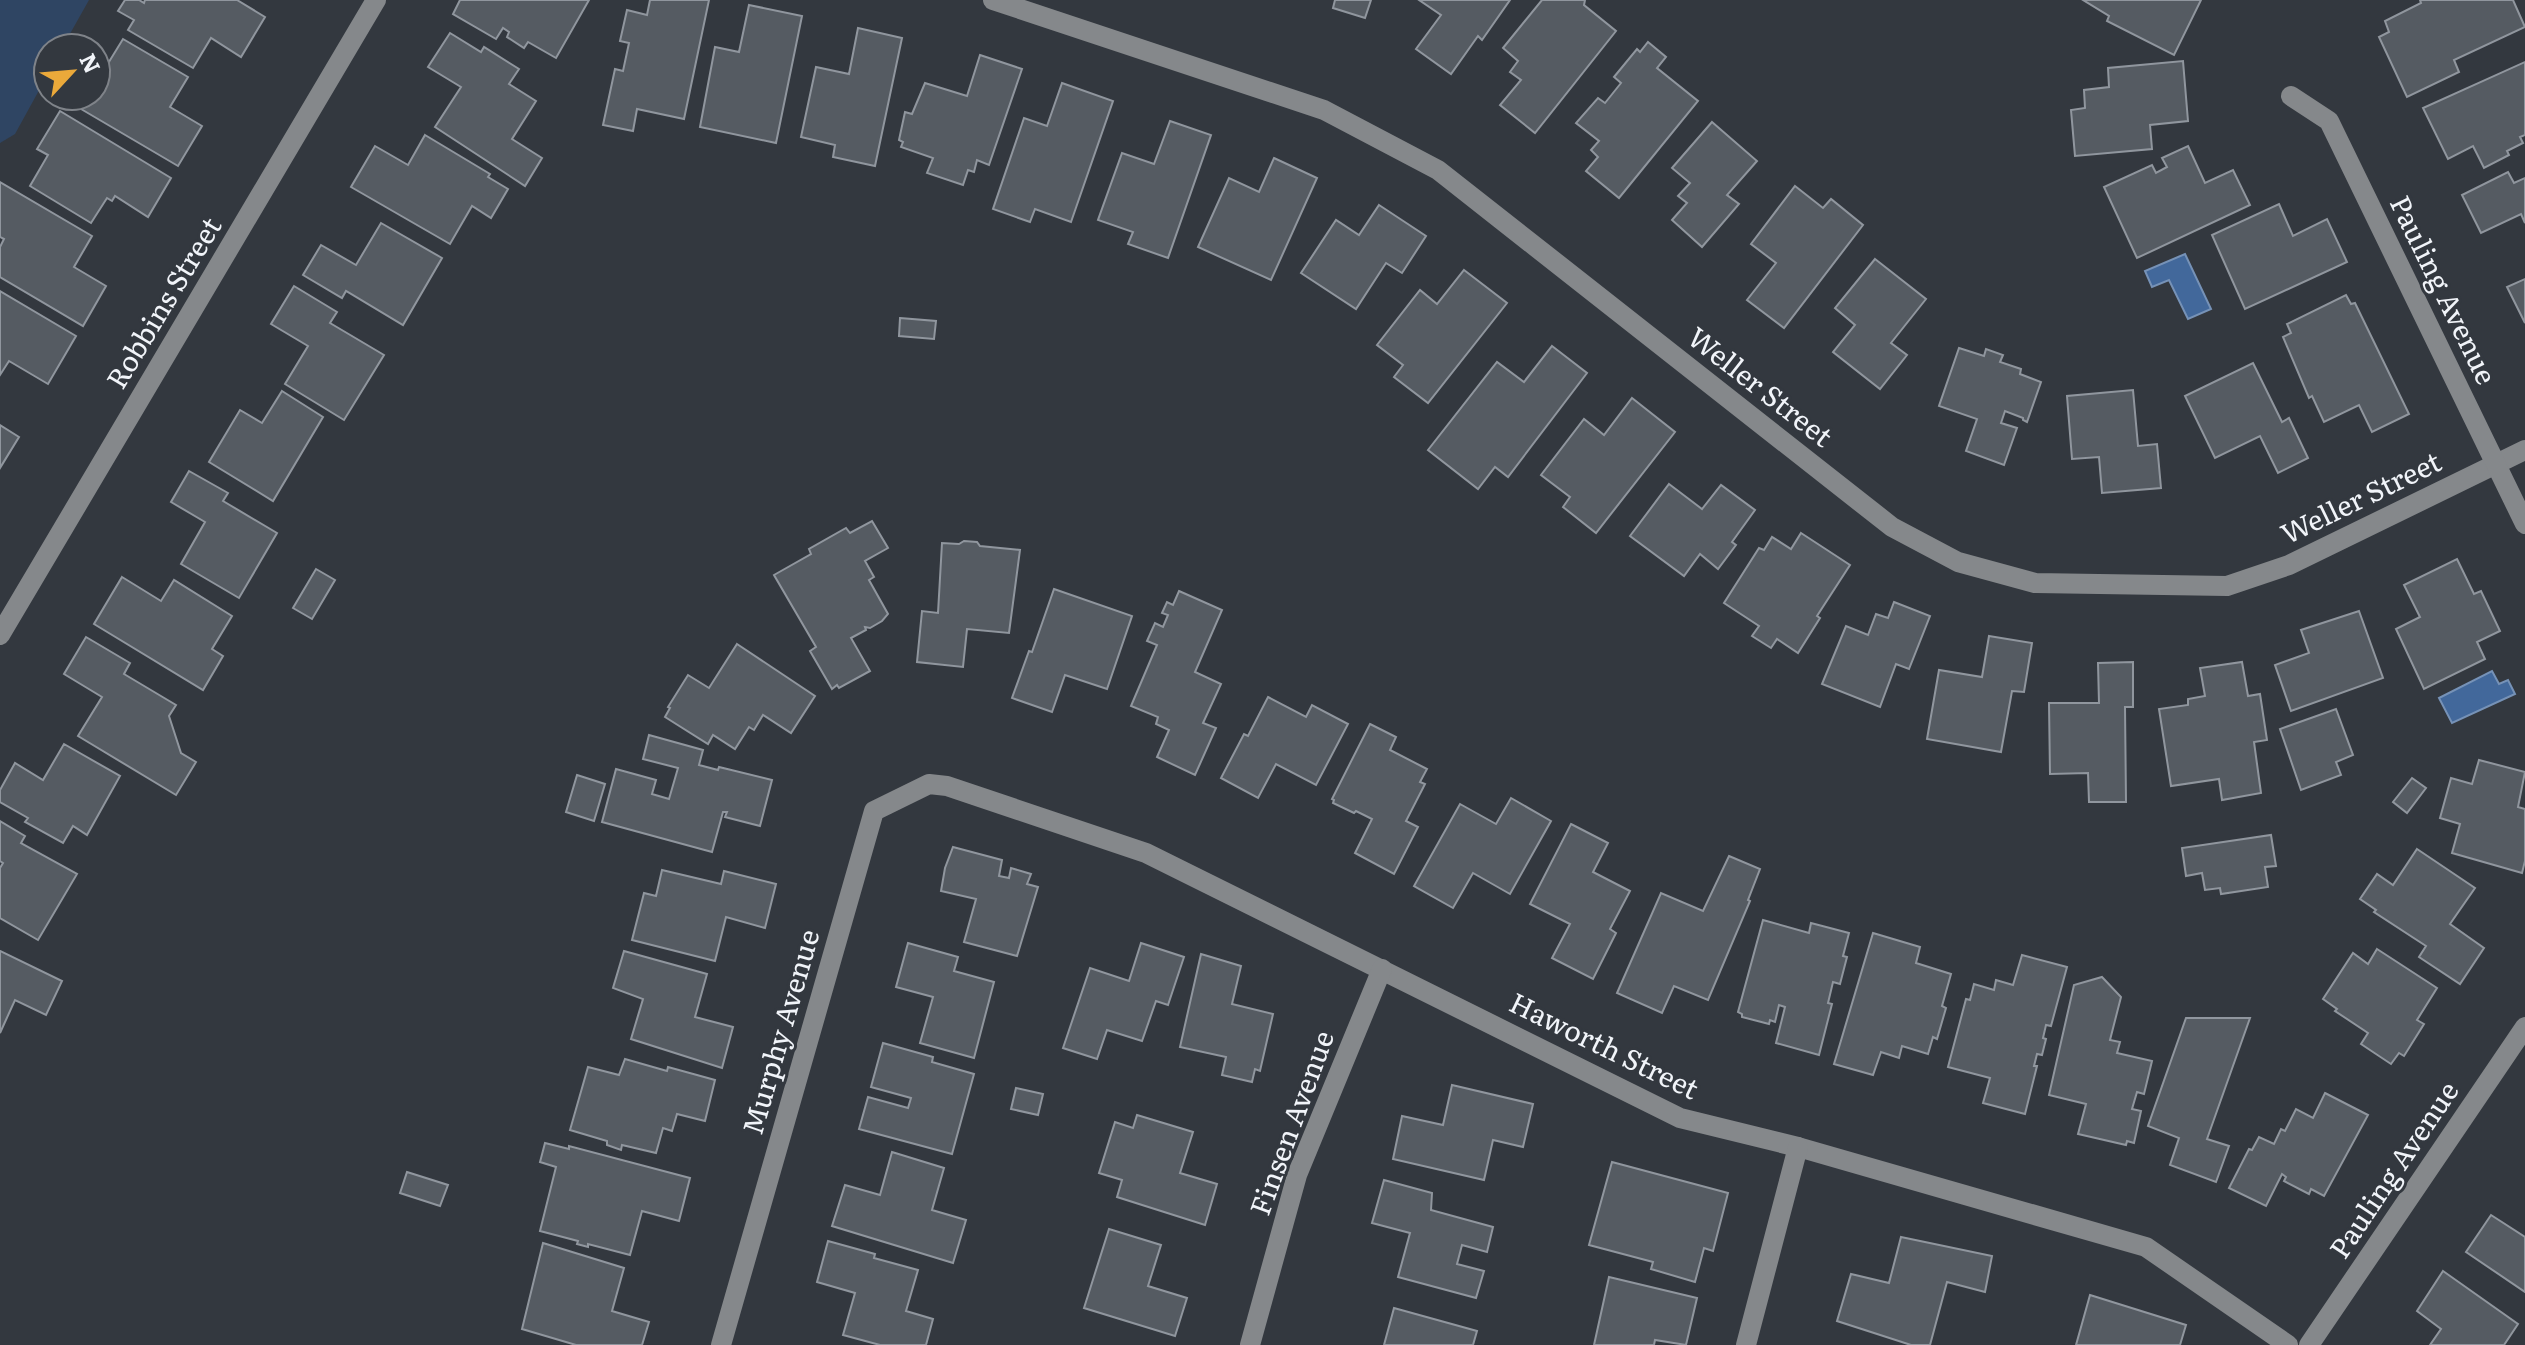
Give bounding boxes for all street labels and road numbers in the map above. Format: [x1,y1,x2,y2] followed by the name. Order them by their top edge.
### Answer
[2381,187,2509,391] street label: Pauling Avenue
[94,207,231,396] street label: Robbins Street
[1680,315,1843,456] street label: Weller Street
[2273,439,2448,553] street label: Weller Street
[730,924,828,1139] street label: Murphy Avenue
[1503,980,1707,1109] street label: Haworth Street
[1237,1024,1343,1221] street label: Finsen Avenue
[2317,1072,2467,1266] street label: Pauling Avenue

